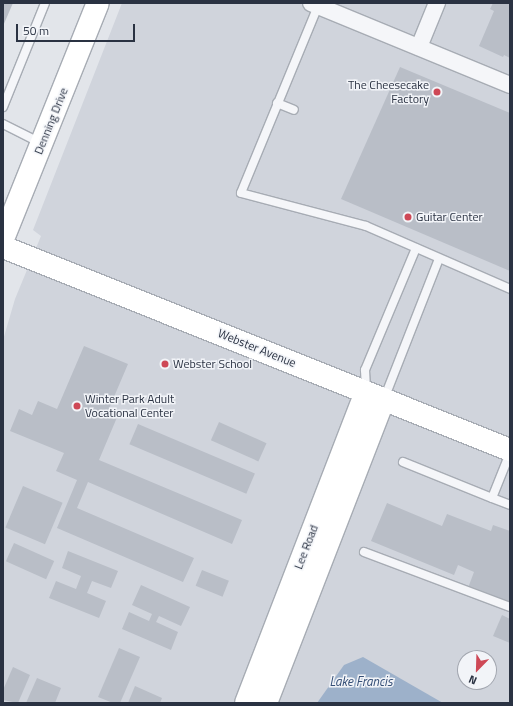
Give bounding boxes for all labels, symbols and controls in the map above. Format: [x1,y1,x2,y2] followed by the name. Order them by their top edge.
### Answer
[18,16,137,42] scale bar
[23,21,49,40] text: 50 m
[348,78,429,106] place label: The Cheesecake Factory
[31,85,71,157] street label: Denning Drive
[432,87,442,97] marker: The Cheesecake Factory
[416,210,483,224] place label: Guitar Center
[403,212,413,222] marker: Guitar Center
[216,326,298,370] street label: Webster Avenue
[173,357,252,371] place label: Webster School
[160,359,170,369] marker: Webster School
[85,392,174,420] place label: Winter Park Adult Vocational Center
[72,401,82,411] marker: Winter Park Adult Vocational Center
[291,523,321,571] street label: Lee Road
[457,650,497,690] north arrow
[466,671,479,689] text: N
[330,673,392,689] water label: Lake Francis

